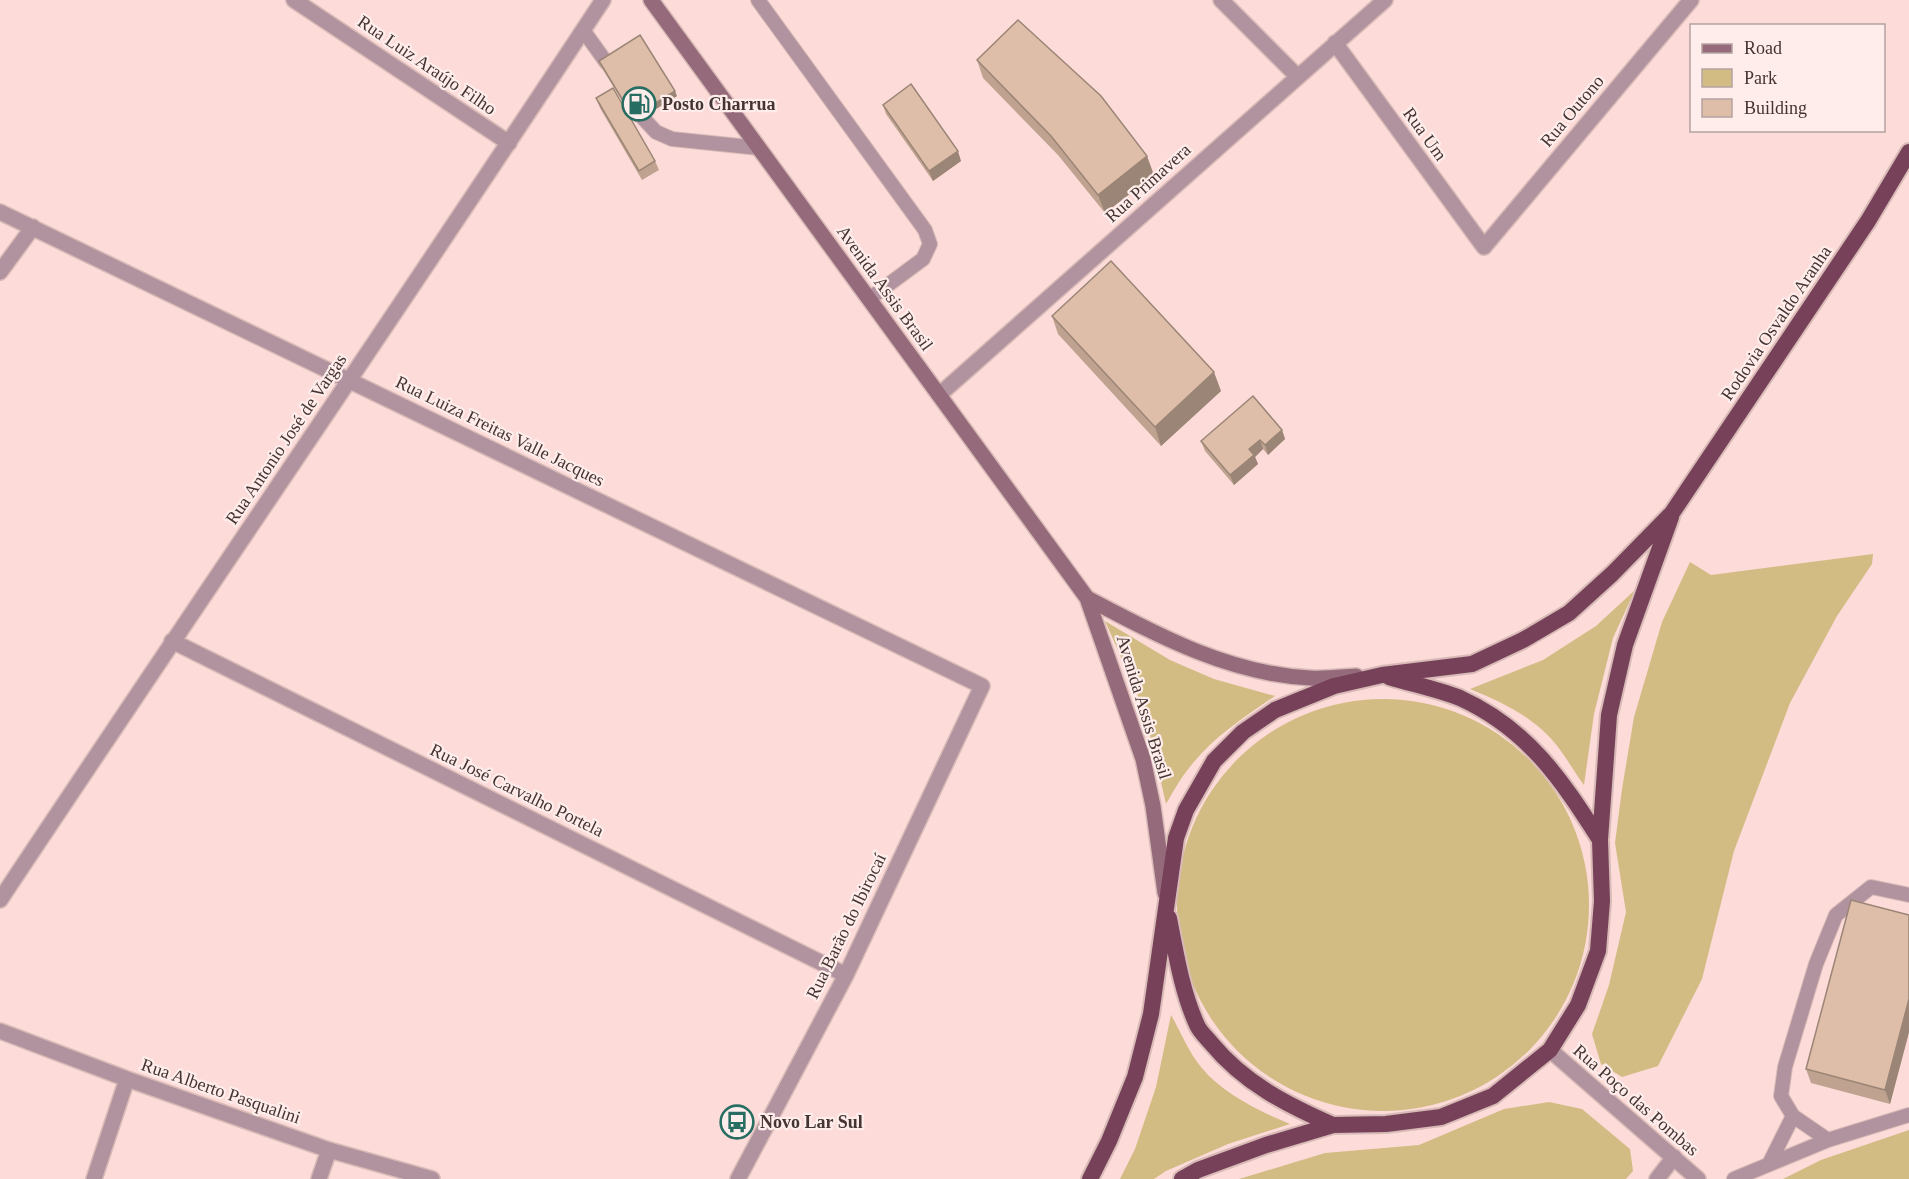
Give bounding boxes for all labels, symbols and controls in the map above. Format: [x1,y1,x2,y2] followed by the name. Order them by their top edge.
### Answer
[354,11,500,119] street label: Rua Luiz Araújo Filho
[1690,24,1885,132] legend
[1744,38,1782,58] text: Road
[1744,68,1777,88] text: Park
[1536,71,1608,151] street label: Rua Outono
[621,86,657,122] fuel station icon: Posto Charrua
[662,94,776,114] place label: Posto Charrua
[1744,98,1807,118] text: Building
[1399,104,1451,164] street label: Rua Um
[1101,140,1195,226] street label: Rua Primavera
[833,222,937,354] street label: Avenida Assis Brasil
[1717,242,1835,404] street label: Rodovia Osvaldo Aranha
[221,350,351,528] street label: Rua Antonio José de Vargas
[392,372,608,490] street label: Rua Luiza Freitas Valle Jacques
[1113,633,1175,781] street label: Avenida Assis Brasil
[427,739,607,841] street label: Rua José Carvalho Portela
[802,850,890,1002] street label: Rua Barão do Ibirocaí
[1569,1040,1703,1160] street label: Rua Poço das Pombas
[139,1054,303,1128] street label: Rua Alberto Pasqualini
[719,1104,755,1140] bus stop icon: Novo Lar Sul
[760,1112,863,1132] place label: Novo Lar Sul

